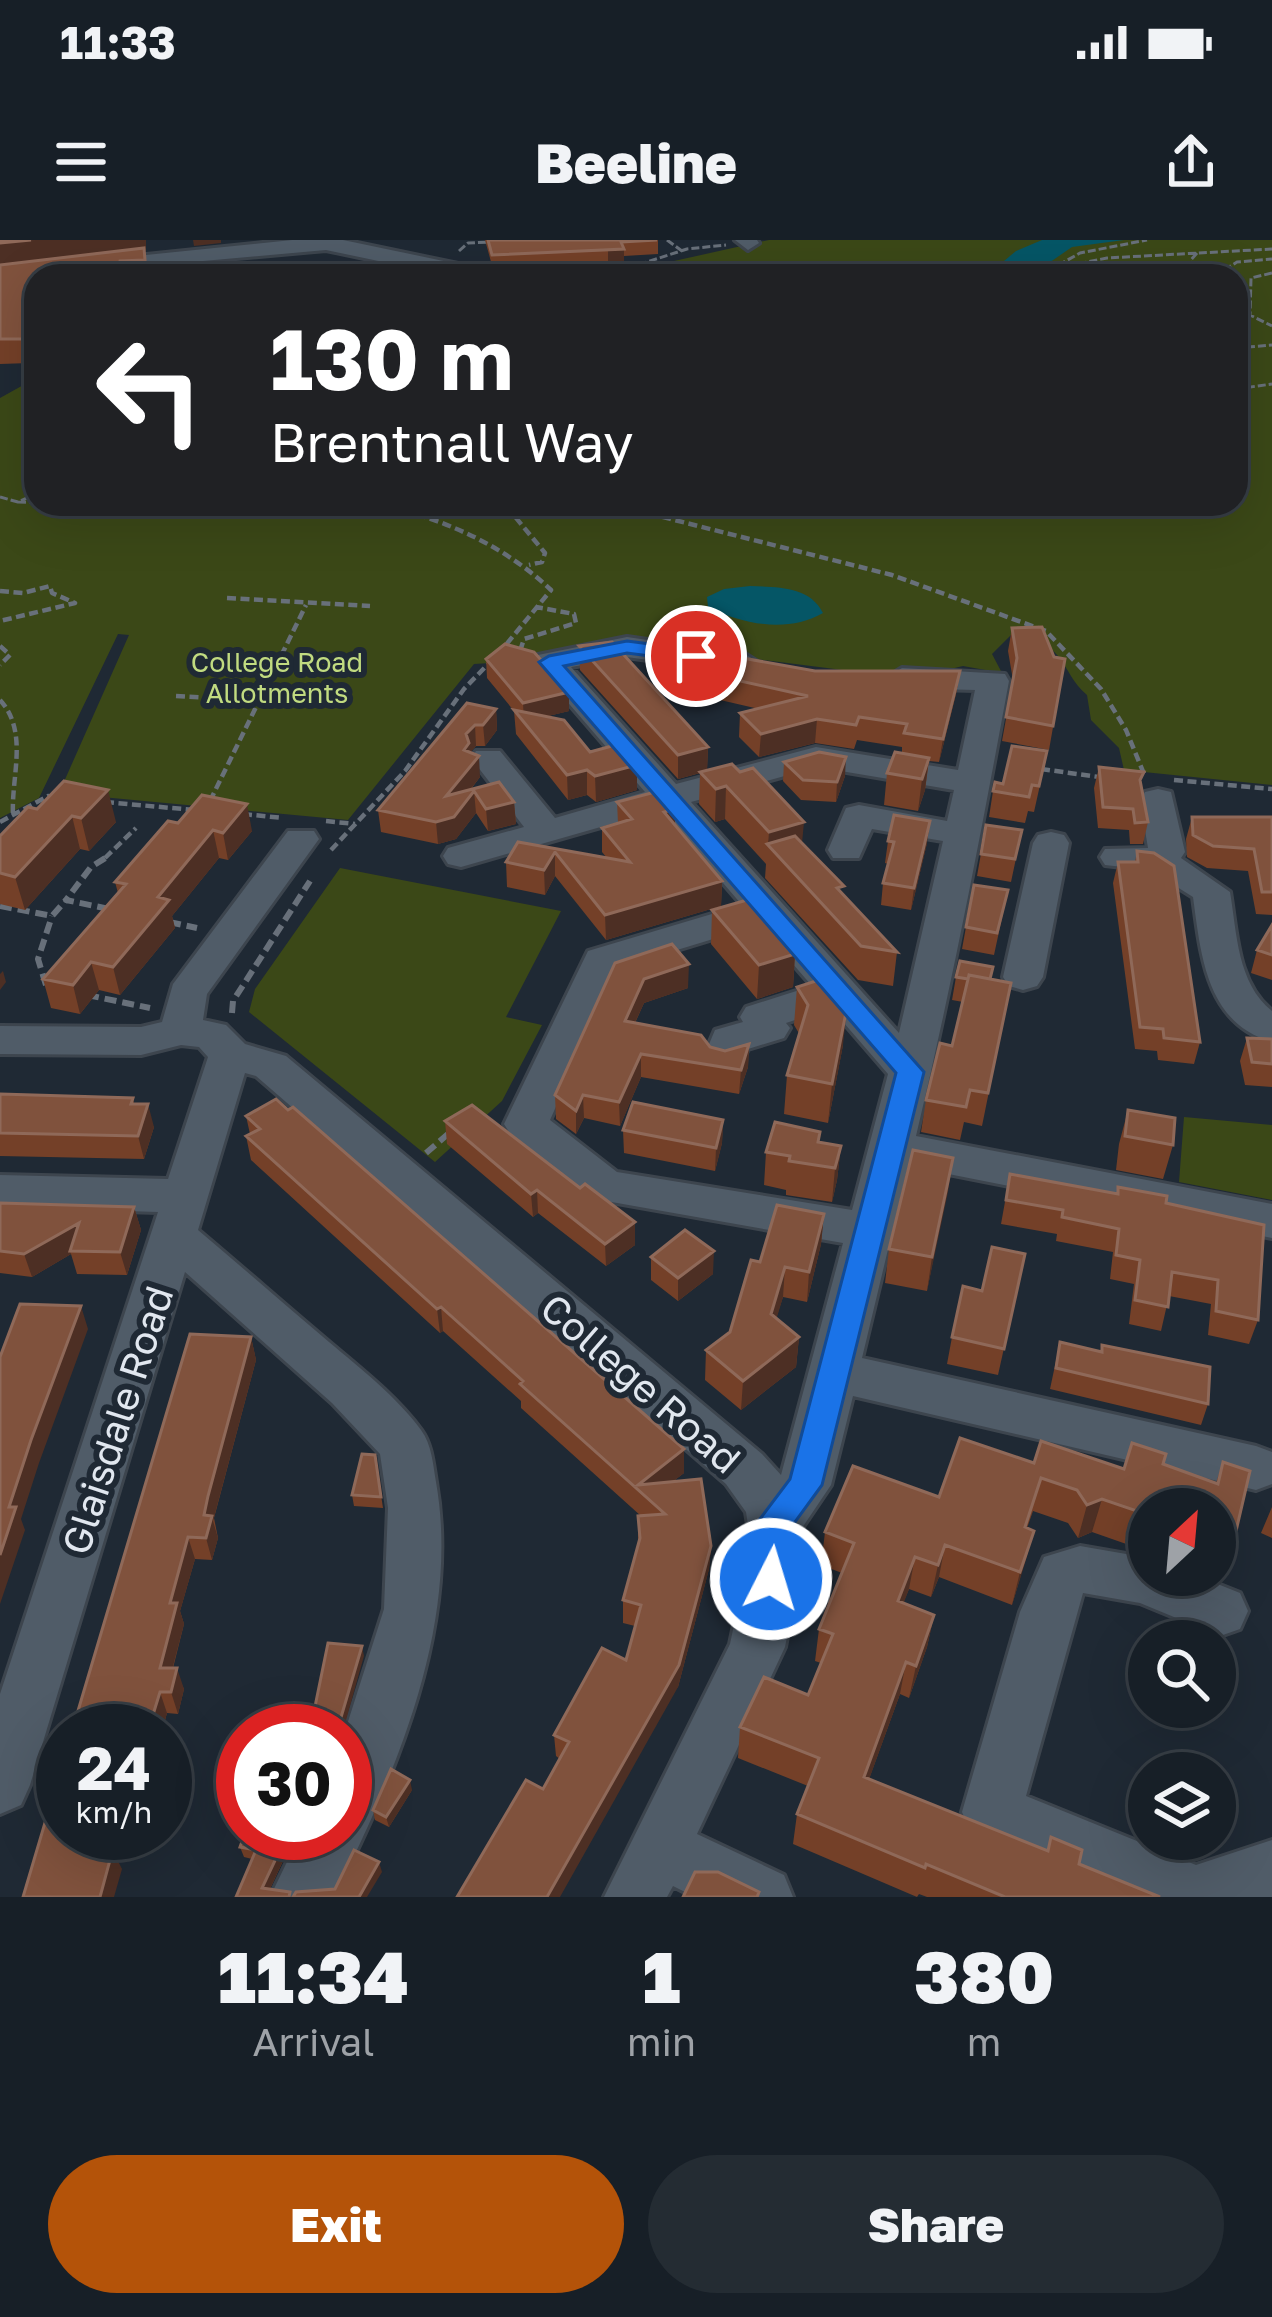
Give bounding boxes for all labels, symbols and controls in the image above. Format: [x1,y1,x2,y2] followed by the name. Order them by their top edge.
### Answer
[60,15,176,69] text: 11:33
[48,129,114,195] icon: menu
[1158,129,1224,195] icon: share
[535,130,737,195] text: Beeline
[270,308,514,408] text: 130 m
[72,312,228,468] icon: left
[270,409,633,474] text: Brentnall Way
[645,605,747,707] pin
[663,623,729,689] icon: arrive
[191,646,363,709] park label: College Road Allotments
[52,1280,182,1560] street label: Glaisdale Road
[532,1284,750,1482] street label: College Road
[1128,1488,1236,1596] north arrow
[1128,1488,1236,1860] map controls
[708,1516,834,1642] position arrow
[1128,1620,1236,1728] button: search
[216,1704,372,1860] speed limit sign: 30
[77,1731,151,1803] text: 24
[1128,1752,1236,1860] button: layers
[76,1794,152,1830] text: km/h
[218,1932,409,2019] text: 11:34
[642,1932,680,2019] text: 1
[914,1932,1054,2019] text: 380
[252,2018,375,2065] text: Arrival
[627,2018,696,2065] text: min
[967,2018,1001,2065] text: m
[48,2155,624,2293] button: Exit
[648,2155,1224,2293] button: Share

